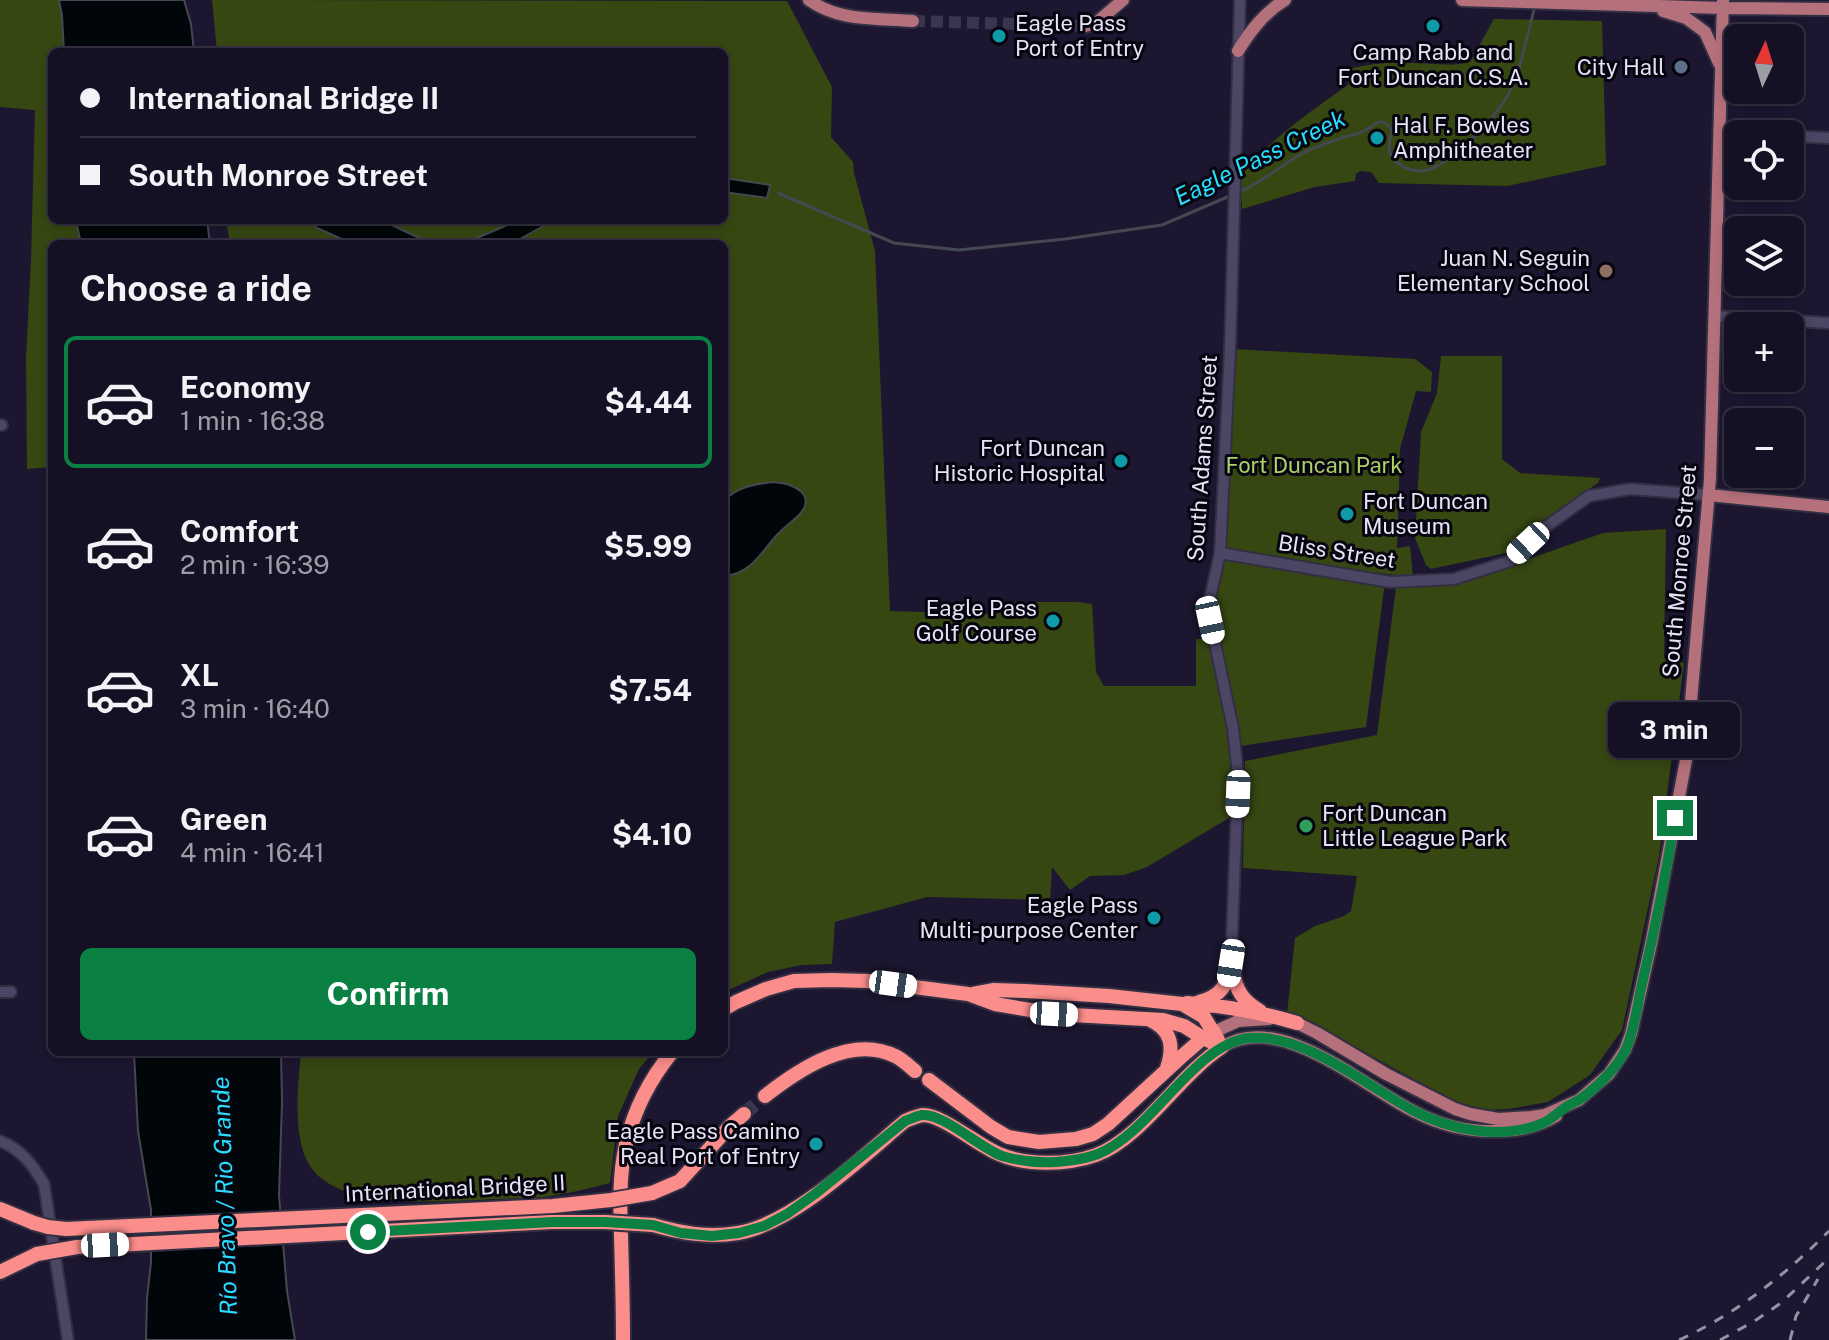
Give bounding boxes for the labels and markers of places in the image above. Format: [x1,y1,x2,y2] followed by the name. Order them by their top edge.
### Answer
[1015,10,1144,61] place label: Eagle Pass Port of Entry
[1424,17,1442,35] marker: Camp Rabb and Fort Duncan C.S.A.
[990,27,1008,45] marker: Eagle Pass Port of Entry
[1338,39,1528,90] place label: Camp Rabb and Fort Duncan C.S.A.
[1577,54,1665,80] place label: City Hall
[1672,58,1690,76] marker: City Hall
[1393,112,1533,163] place label: Hal F. Bowles Amphitheater
[1368,129,1386,147] marker: Hal F. Bowles Amphitheater
[1397,245,1590,296] place label: Juan N. Seguin Elementary School
[1597,262,1615,280] marker: Juan N. Seguin Elementary School
[934,435,1105,486] place label: Fort Duncan Historic Hospital
[1112,452,1130,470] marker: Fort Duncan Historic Hospital
[1363,488,1488,539] place label: Fort Duncan Museum
[1338,505,1356,523] marker: Fort Duncan Museum
[916,595,1037,646] place label: Eagle Pass Golf Course
[1044,612,1062,630] marker: Eagle Pass Golf Course
[1322,800,1507,851] place label: Fort Duncan Little League Park
[1297,817,1315,835] marker: Fort Duncan Little League Park
[920,892,1138,943] place label: Eagle Pass Multi-purpose Center
[1145,909,1163,927] marker: Eagle Pass Multi-purpose Center
[607,1118,800,1169] place label: Eagle Pass Camino Real Port of Entry
[807,1135,825,1153] marker: Eagle Pass Camino Real Port of Entry

